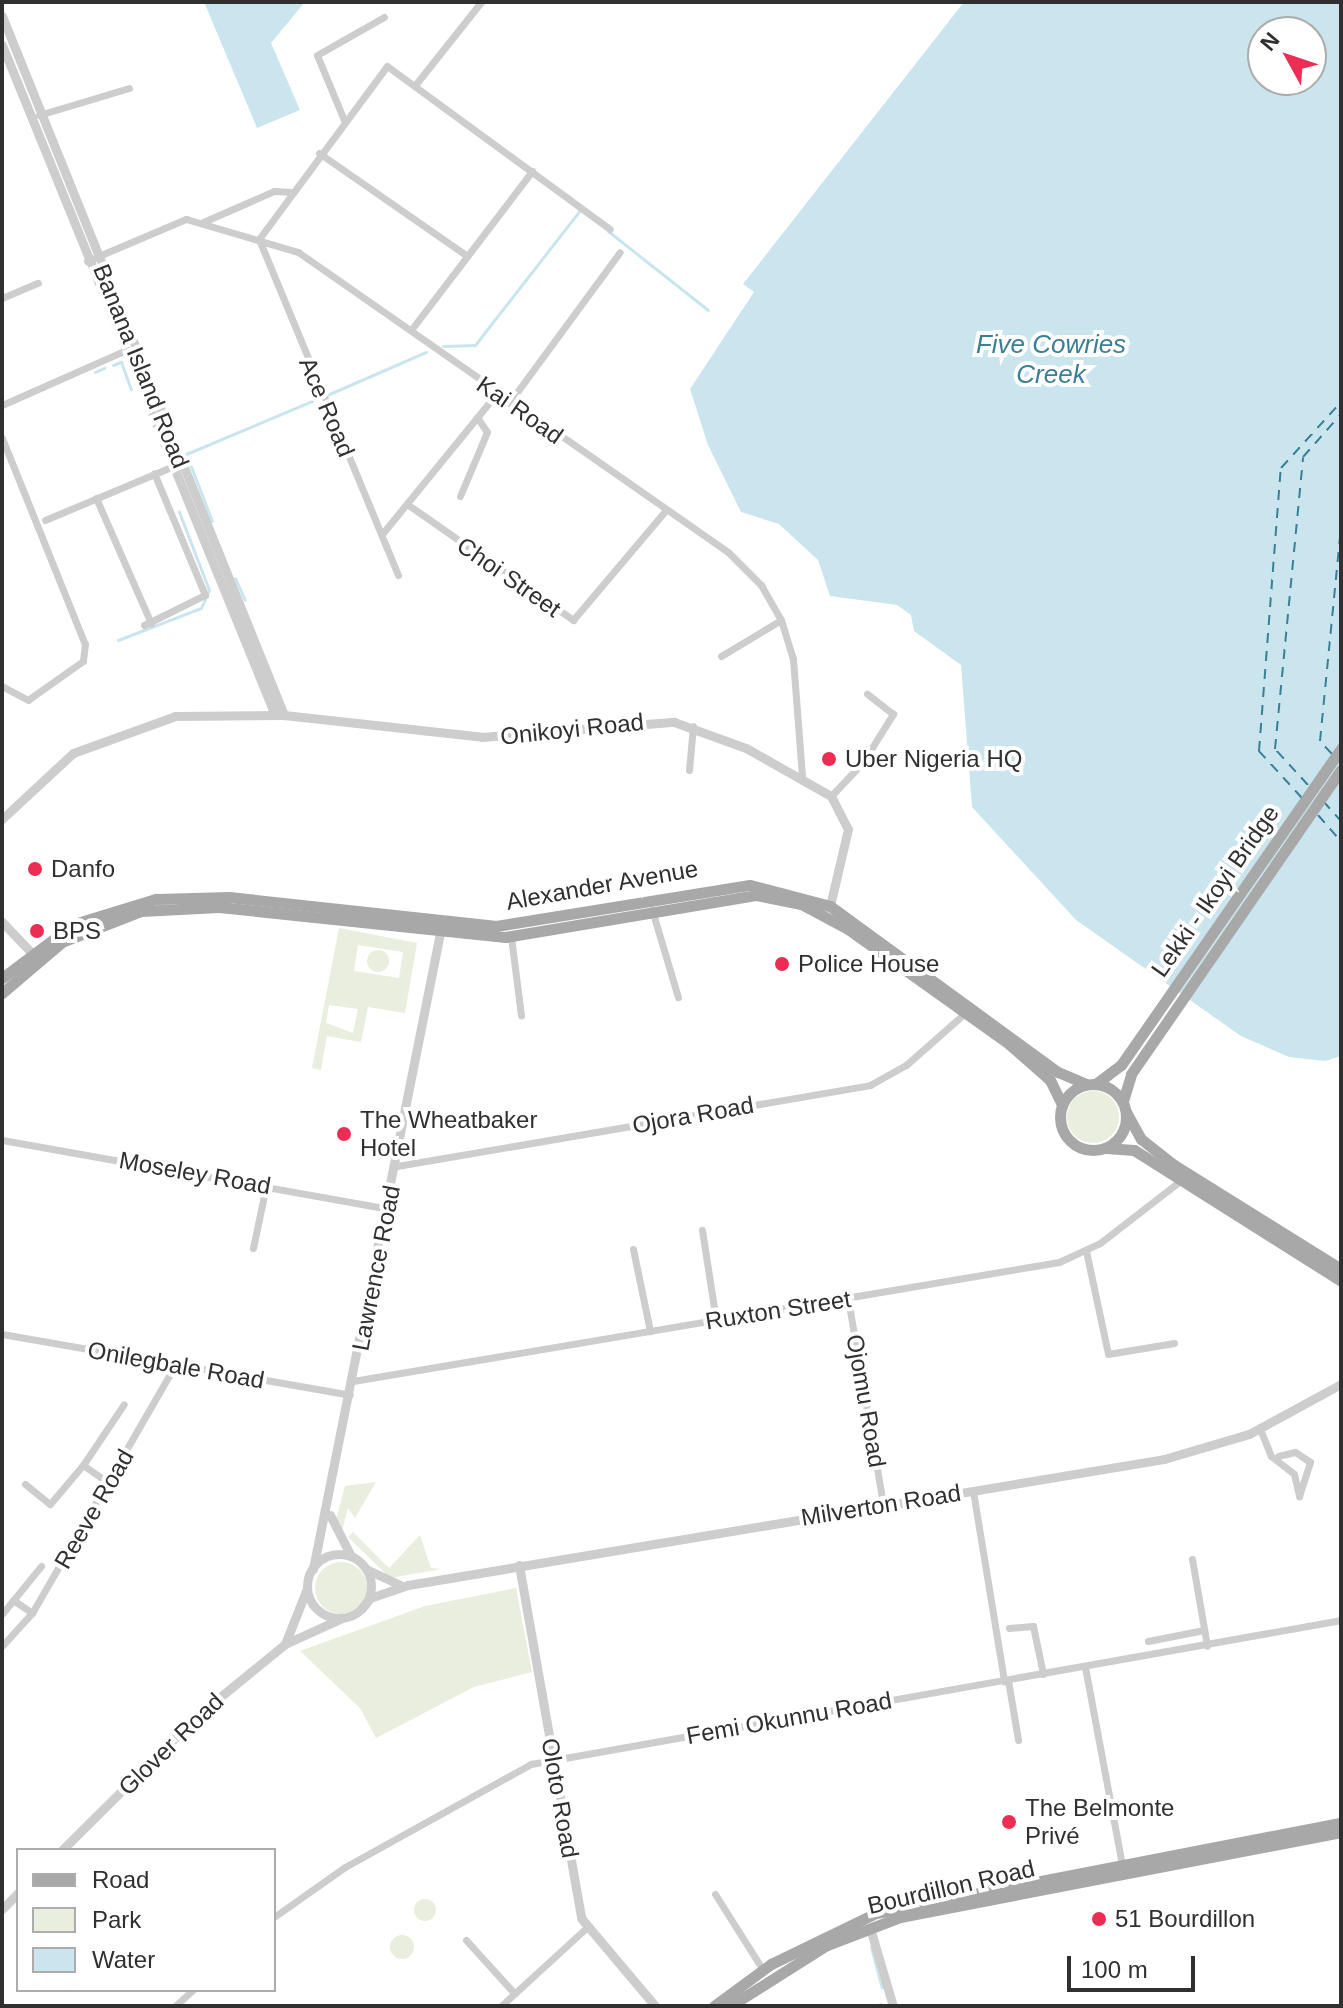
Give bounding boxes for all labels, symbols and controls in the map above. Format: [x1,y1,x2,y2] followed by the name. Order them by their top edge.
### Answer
[1247,16,1327,96] north arrow
[1255,27,1284,56] text: N
[87,260,195,472] street label: Banana Island Road
[976,329,1126,390] water label: Five Cowries Creek
[293,353,361,461] street label: Ace Road
[471,370,569,450] street label: Kai Road
[452,531,566,623] street label: Choi Street
[499,707,645,751] street label: Onikoyi Road
[845,745,1022,773] place label: Uber Nigeria HQ
[820,750,838,768] marker: Uber Nigeria HQ
[1145,800,1285,982] street label: Lekki - Ikoyi Bridge
[503,854,701,916] street label: Alexander Avenue
[51,855,115,883] place label: Danfo
[26,860,44,878] marker: Danfo
[53,917,101,945] place label: BPS
[28,922,46,940] marker: BPS
[798,950,939,978] place label: Police House
[773,955,791,973] marker: Police House
[630,1090,756,1140] street label: Ojora Road
[360,1106,537,1162] place label: The Wheatbaker Hotel
[335,1125,353,1143] marker: The Wheatbaker Hotel
[117,1145,273,1201] street label: Moseley Road
[346,1183,406,1353] street label: Lawrence Road
[703,1284,853,1336] street label: Ruxton Street
[840,1332,892,1470] street label: Ojomu Road
[85,1335,267,1395] street label: Onilegbale Road
[48,1444,140,1574] street label: Reeve Road
[799,1478,963,1532] street label: Milverton Road
[684,1686,894,1750] street label: Femi Okunnu Road
[113,1687,229,1801] street label: Glover Road
[535,1736,585,1860] street label: Oloto Road
[1025,1794,1174,1850] place label: The Belmonte Privé
[1000,1813,1018,1831] marker: The Belmonte Privé
[16,1848,276,1992] legend
[865,1854,1037,1920] street label: Bourdillon Road
[92,1866,149,1893] text: Road
[1115,1905,1255,1933] place label: 51 Bourdillon
[92,1906,141,1933] text: Park
[1090,1910,1108,1928] marker: 51 Bourdillon
[1071,1940,1199,1990] scale bar
[92,1946,155,1973] text: Water
[1081,1956,1148,1983] text: 100 m

